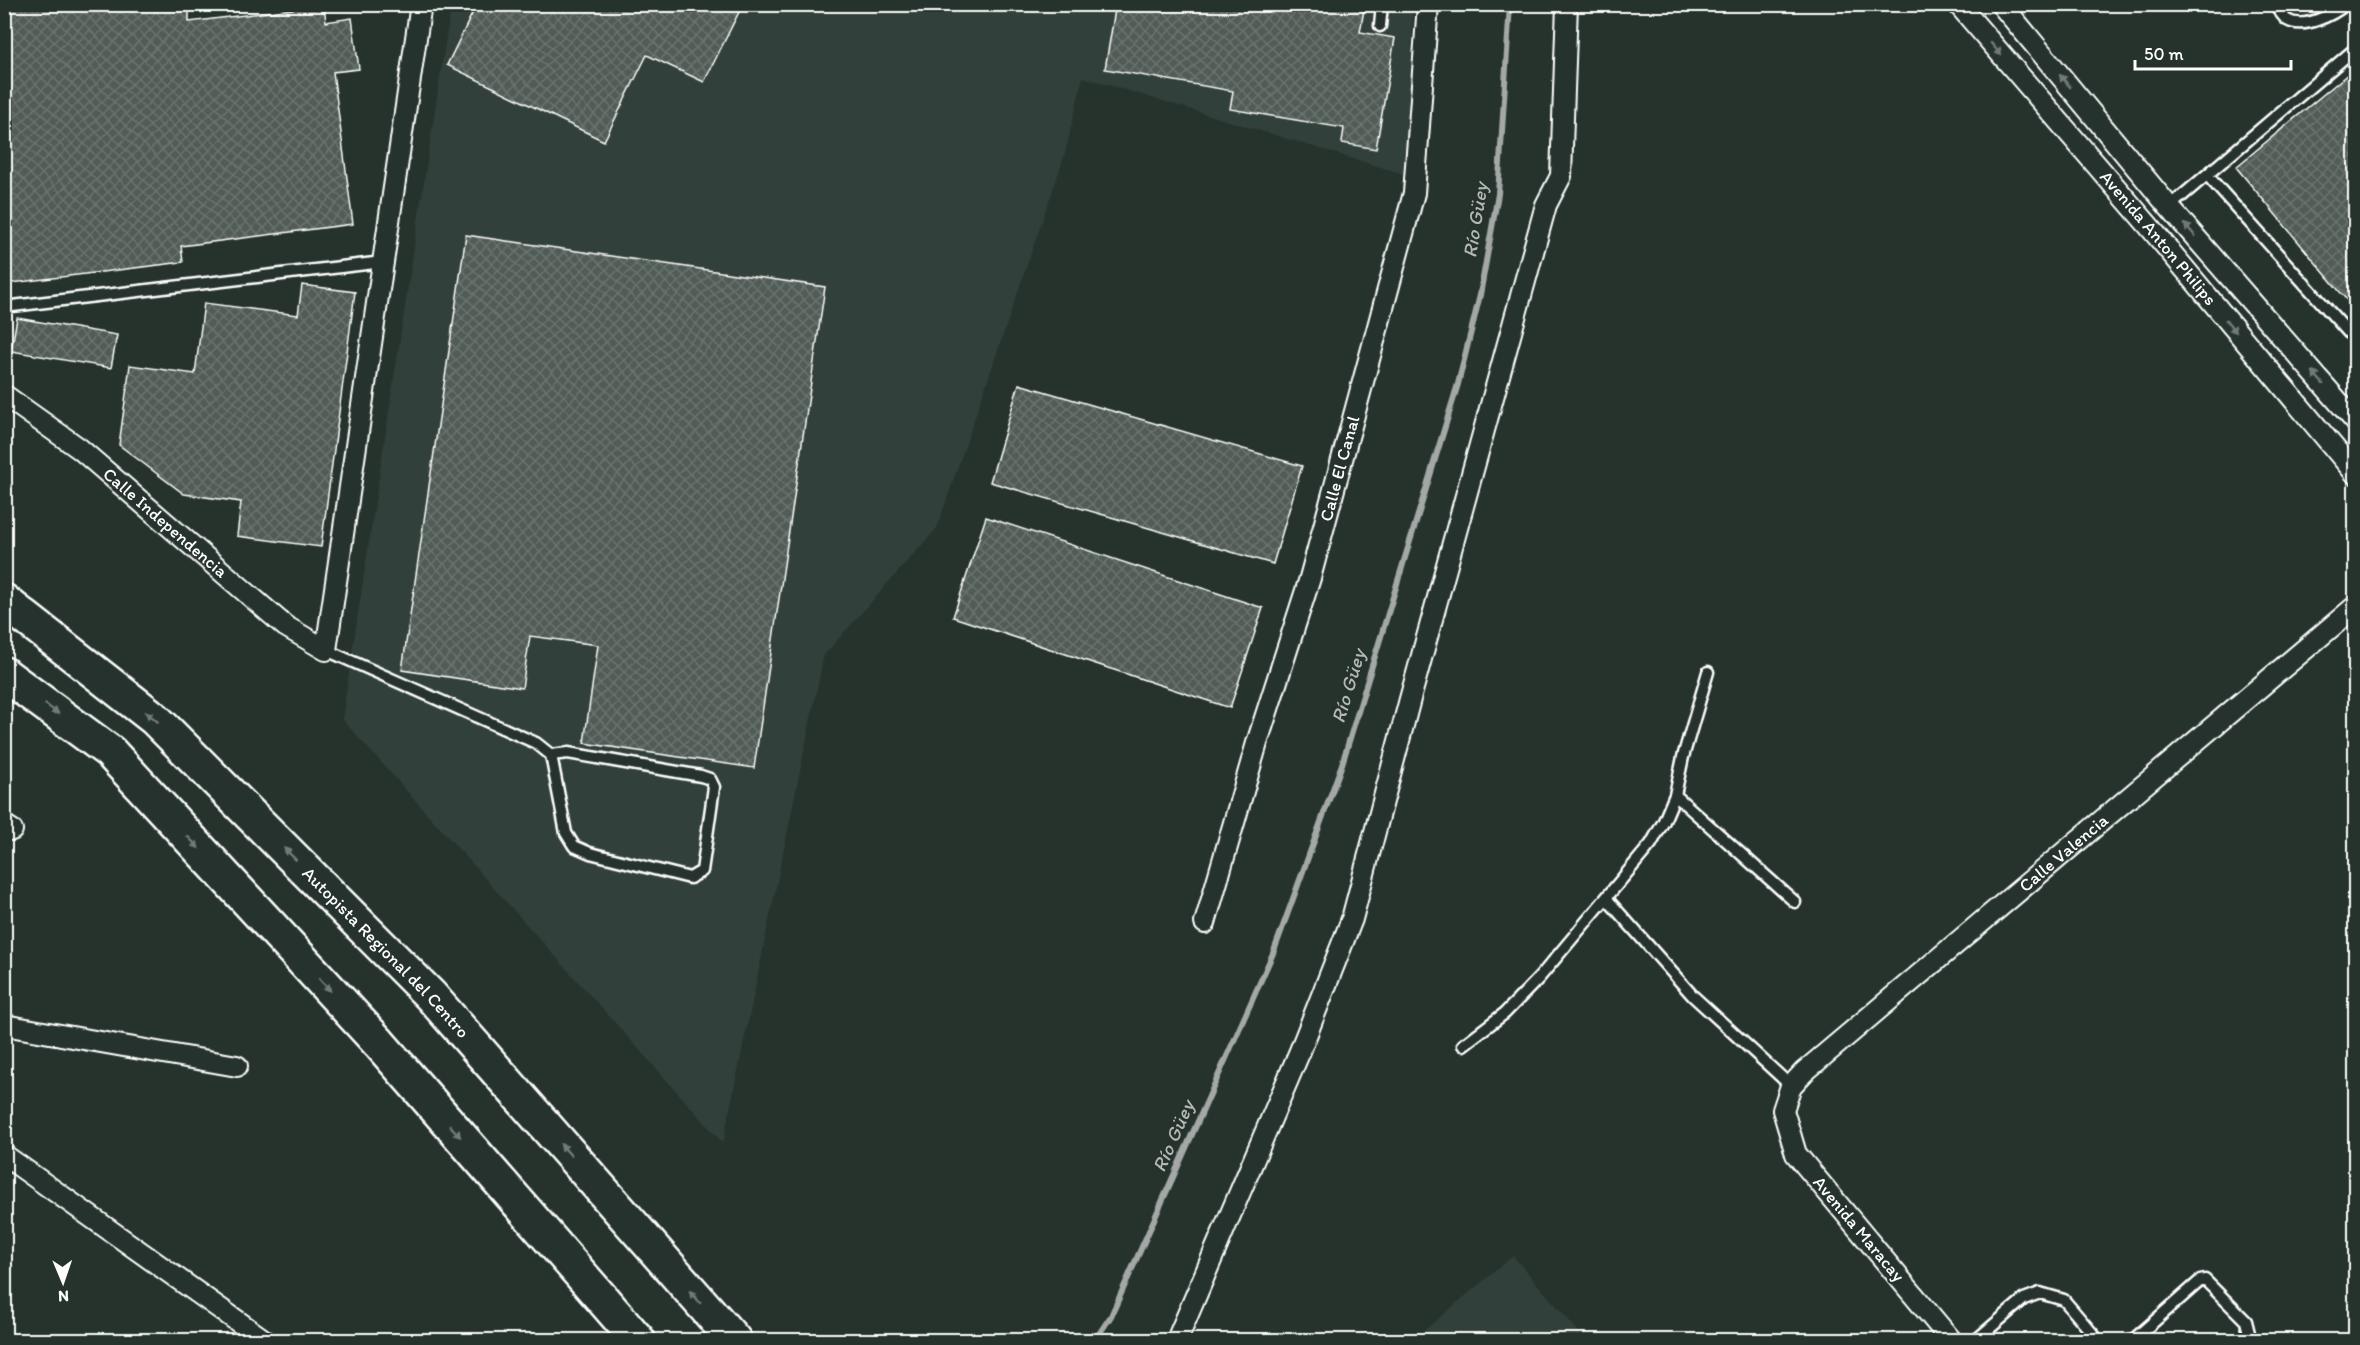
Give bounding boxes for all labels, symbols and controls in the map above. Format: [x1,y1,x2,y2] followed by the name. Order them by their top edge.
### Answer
[2135,33,2291,71] scale bar
[1989,41,2002,56] one-way arrow
[2144,43,2184,65] text: 50 m
[2058,73,2071,89] one-way arrow
[2095,166,2221,310] street label: Avenida Anton Philips
[1457,178,1493,259] water label: Río Güey
[2184,223,2197,238] one-way arrow
[2224,318,2237,333] one-way arrow
[2311,370,2324,386] one-way arrow
[1315,413,1364,524] street label: Calle El Canal
[99,463,233,583] street label: Calle Independencia
[1325,644,1371,726] water label: Río Güey
[43,703,59,715] one-way arrow
[145,711,160,724] one-way arrow
[2014,809,2113,897] street label: Calle Valencia
[186,834,199,849] one-way arrow
[283,848,297,862] one-way arrow
[298,862,474,1043] street label: Autopista Regional del Centro
[318,977,331,992] one-way arrow
[1147,1094,1200,1175] water label: Río Güey
[448,1123,461,1138] one-way arrow
[560,1143,573,1158] one-way arrow
[1808,1172,1910,1287] street label: Avenida Maracay
[33,1252,93,1312] north arrow
[58,1287,69,1306] text: N
[688,1289,702,1304] one-way arrow

